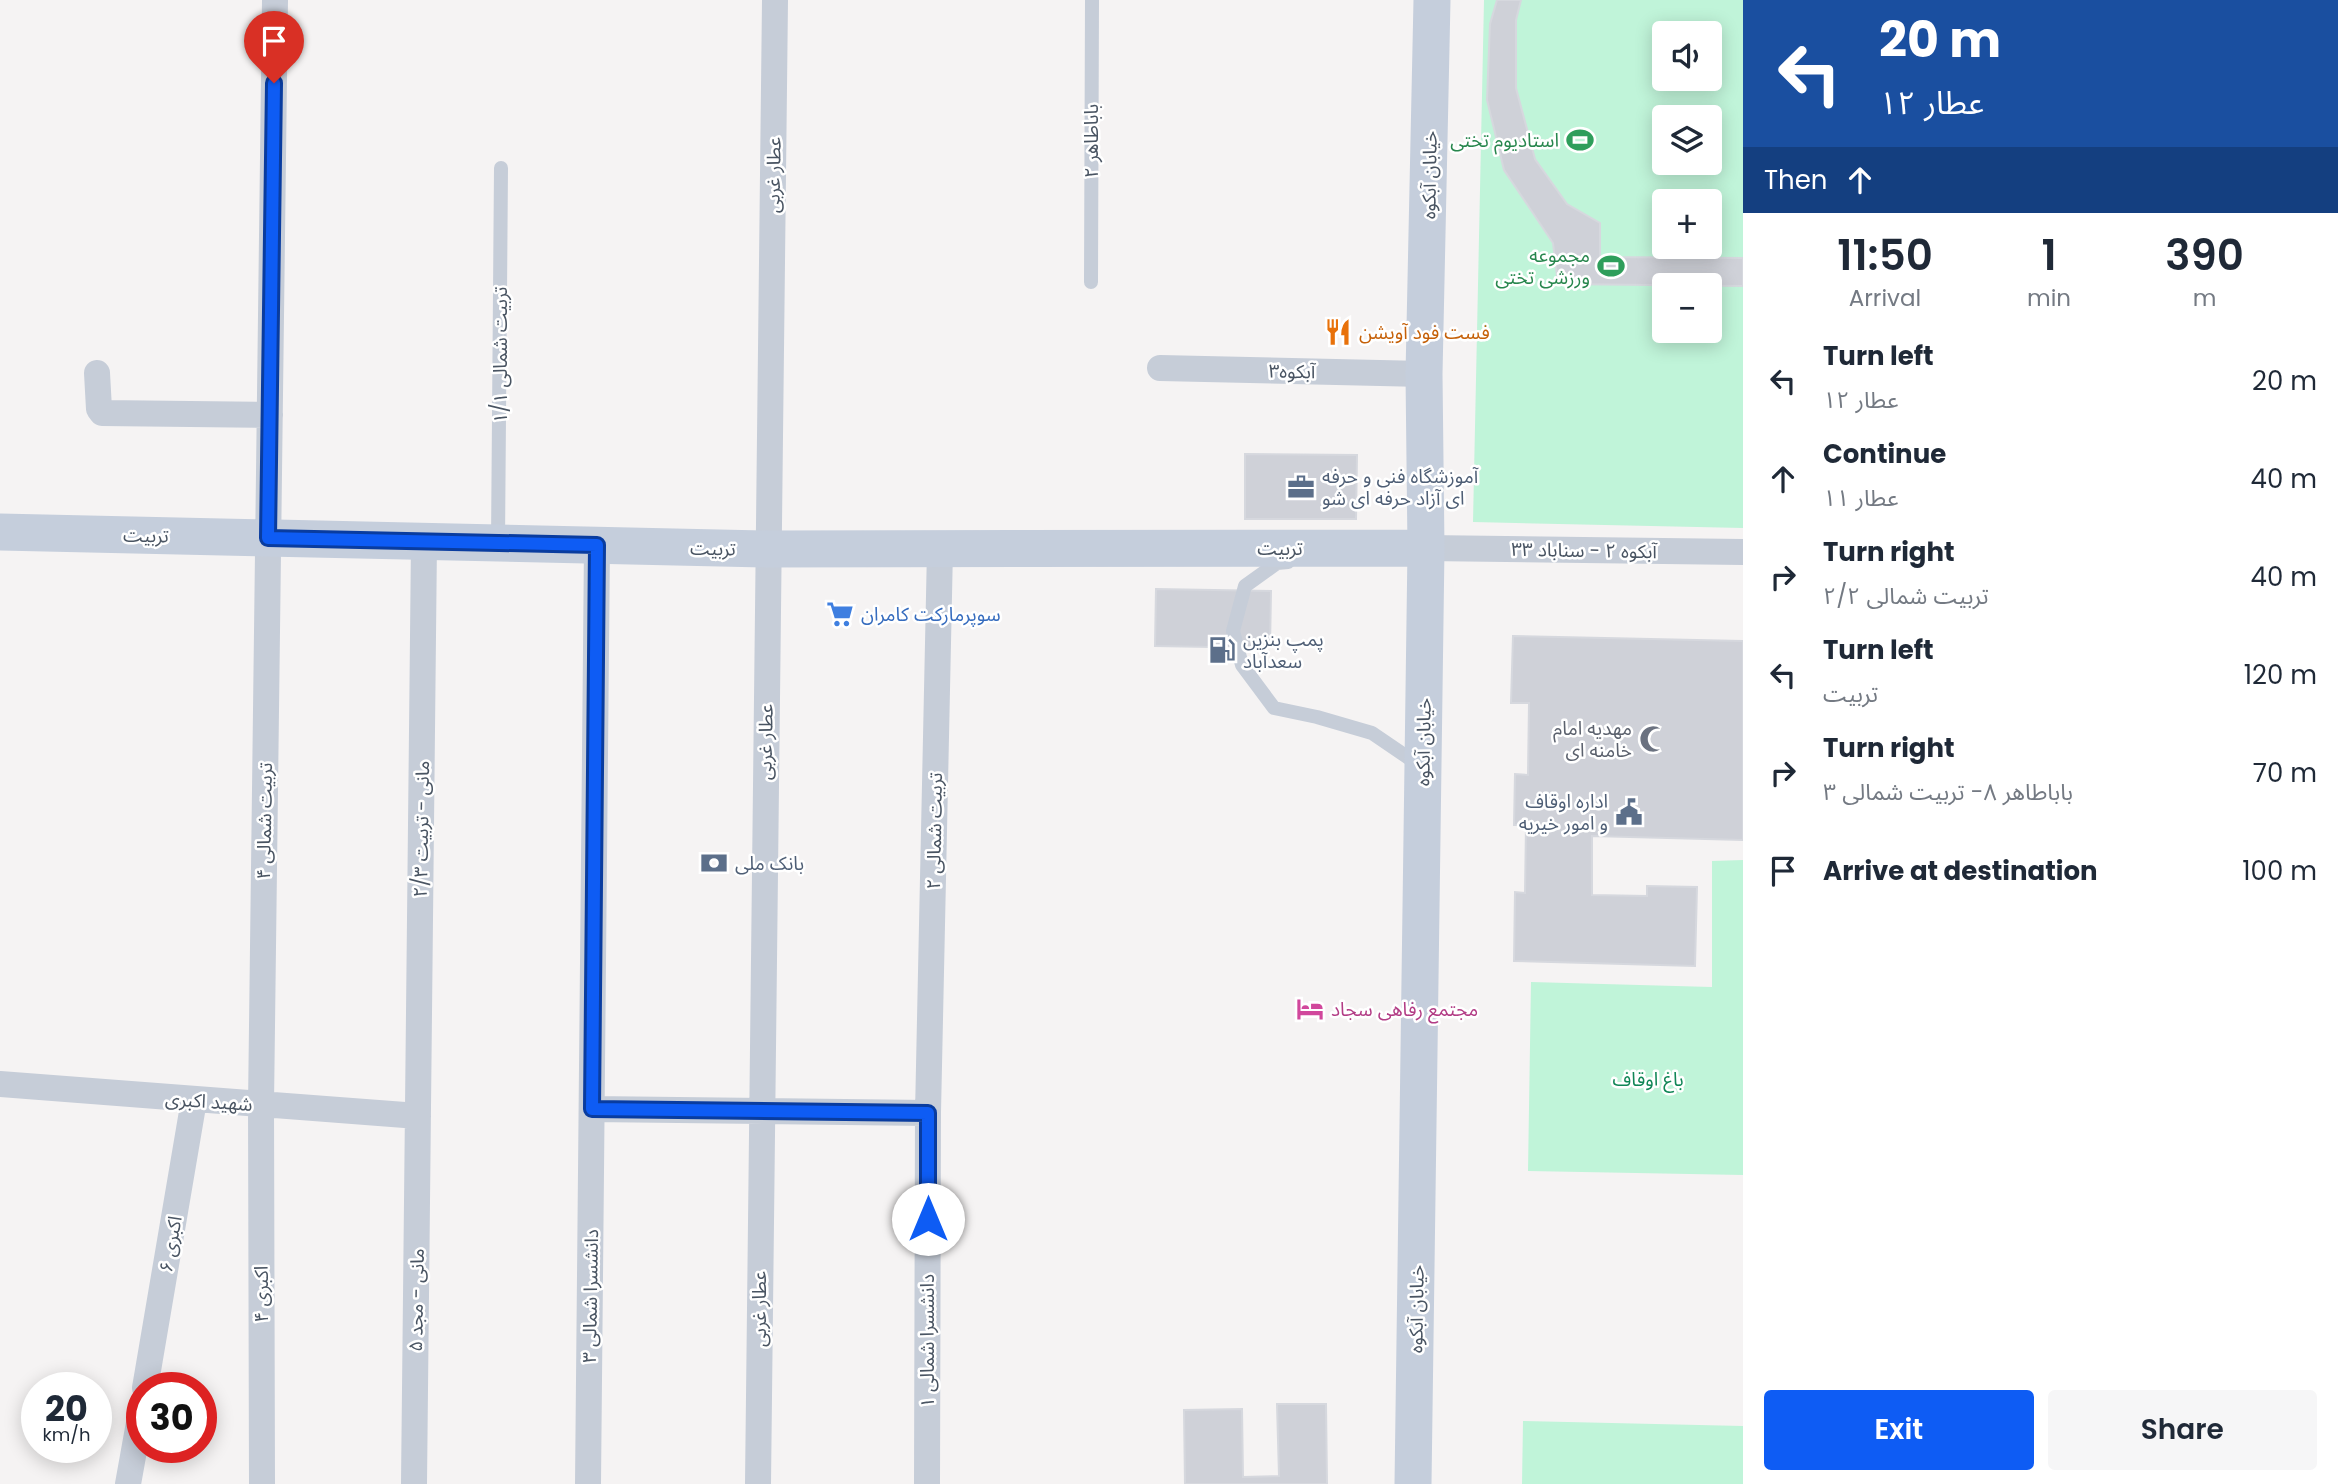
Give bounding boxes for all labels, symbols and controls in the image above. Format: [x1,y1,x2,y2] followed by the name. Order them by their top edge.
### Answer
[1879,6,2001,74] text: 20 m
[244,11,304,83] pin
[1652,21,1722,343] map controls
[1652,21,1722,91] button: sound
[255,22,293,60] icon: arrive
[1764,28,1855,119] icon: left
[1879,80,1984,125] text: عطار ۱۲
[1078,104,1105,178] street label: باباطاهر ۲
[1652,105,1722,175] button: layers
[1565,125,1595,155] sports icon: استادیوم تختی
[1450,127,1559,155] place label: استادیوم تختی
[1415,131,1444,219] street label: خیابان آبکوه
[759,137,788,213] street label: عطار غربی
[1841,161,1879,199] icon: ahead
[1764,162,1827,198] text: Then
[1652,189,1722,259] button: +
[1837,226,1933,285] text: 11:50
[2041,226,2057,285] text: 1
[2165,226,2244,285] text: 390
[1495,242,1590,291] place label: مجموعه ورزشی تختی
[1596,251,1626,281] sports icon: مجموعه ورزشی تختی
[1652,273,1722,343] button: −
[1849,282,1921,314] text: Arrival
[2027,282,2071,314] text: min
[2193,282,2216,314] text: m
[487,287,514,423] street label: تربیت شمالی ۱/۱
[1323,317,1353,347] restaurant icon: فست فود آویشن
[1359,319,1490,346] place label: فست فود آویشن
[1823,338,1934,374] text: Turn left
[1268,358,1317,385] street label: آبکوه۳
[1764,362,1802,400] icon: left
[2252,363,2317,399] text: 20 m
[1823,384,1899,416] text: عطار ۱۲
[1823,436,1946,472] text: Continue
[1764,460,1802,498] icon: ahead
[2251,461,2317,497] text: 40 m
[1322,463,1480,512] place label: آموزشگاه فنی و حرفه ای آزاد حرفه ای شو
[1286,472,1316,502] office icon: آموزشگاه فنی و حرفه ای آزاد حرفه ای شو
[1823,482,1899,514] text: عطار ۱۱
[123,522,169,549] street label: تربیت
[1823,534,1955,570] text: Turn right
[690,535,736,562] street label: تربیت
[1257,535,1303,562] street label: تربیت
[1511,536,1659,565] street label: آبکوه ۲ - سناباد ۳۳
[1764,558,1802,596] icon: right
[2251,559,2317,595] text: 40 m
[1823,580,1989,612] text: تربیت شمالی ۲/۲
[825,599,855,629] supermarket icon: سوپرمارکت کامران
[861,601,1001,628] place label: سوپرمارکت کامران
[1243,626,1324,675] place label: پمپ بنزین سعدآباد
[1823,632,1934,668] text: Turn left
[1207,635,1237,665] fuel station icon: پمپ بنزین سعدآباد
[1764,656,1802,694] icon: left
[2244,657,2317,693] text: 120 m
[1823,678,1878,710] text: تربیت
[1409,698,1438,786] street label: خیابان آبکوه
[751,704,780,780] street label: عطار غربی
[1553,715,1632,764] place label: مهدیه امام خامنه ای
[1638,724,1668,754] mosque icon: مهدیه امام خامنه ای
[1823,730,1955,766] text: Turn right
[1764,754,1802,792] icon: right
[2253,755,2317,791] text: 70 m
[407,760,436,898] street label: مانی - تربیت ۲/۳
[250,762,279,880] street label: تربیت شمالی ۴
[920,772,949,890] street label: تربیت شمالی ۲
[1823,776,2073,808] text: باباطاهر ۸- تربیت شمالی ۳
[1519,788,1608,837] place label: اداره اوقاف و امور خیریه
[1614,797,1644,827] public building icon: اداره اوقاف و امور خیریه
[699,848,729,878] bank icon: بانک ملی
[735,850,804,877] place label: بانک ملی
[1764,852,1802,890] icon: arrive
[1823,853,2098,889] text: Arrive at destination
[2242,853,2317,889] text: 100 m
[1295,994,1325,1024] hotel icon: مجتمع رفاهی سجاد
[1331,996,1478,1024] place label: مجتمع رفاهی سجاد
[1612,1066,1684,1093] park label: باغ اوقاف
[164,1085,254,1118] street label: شهید اکبری
[891,1182,965,1256] position arrow
[152,1214,189,1274] street label: اکبری ۶
[576,1229,605,1363] street label: دانشسرا شمالی ۳
[402,1248,431,1352] street label: مانی - مجد ۵
[1402,1265,1431,1353] street label: خیابان آبکوه
[248,1266,275,1322] street label: اکبری ۴
[746,1271,773,1347] street label: عطار غربی
[914,1274,941,1408] street label: دانشسرا شمالی ۱
[126,1372,217,1463] speed limit sign: 30
[45,1384,88,1433] text: 20
[1764,1390,2034,1470] button: Exit
[2048,1390,2317,1470] button: Share
[43,1422,90,1447] text: km/h

